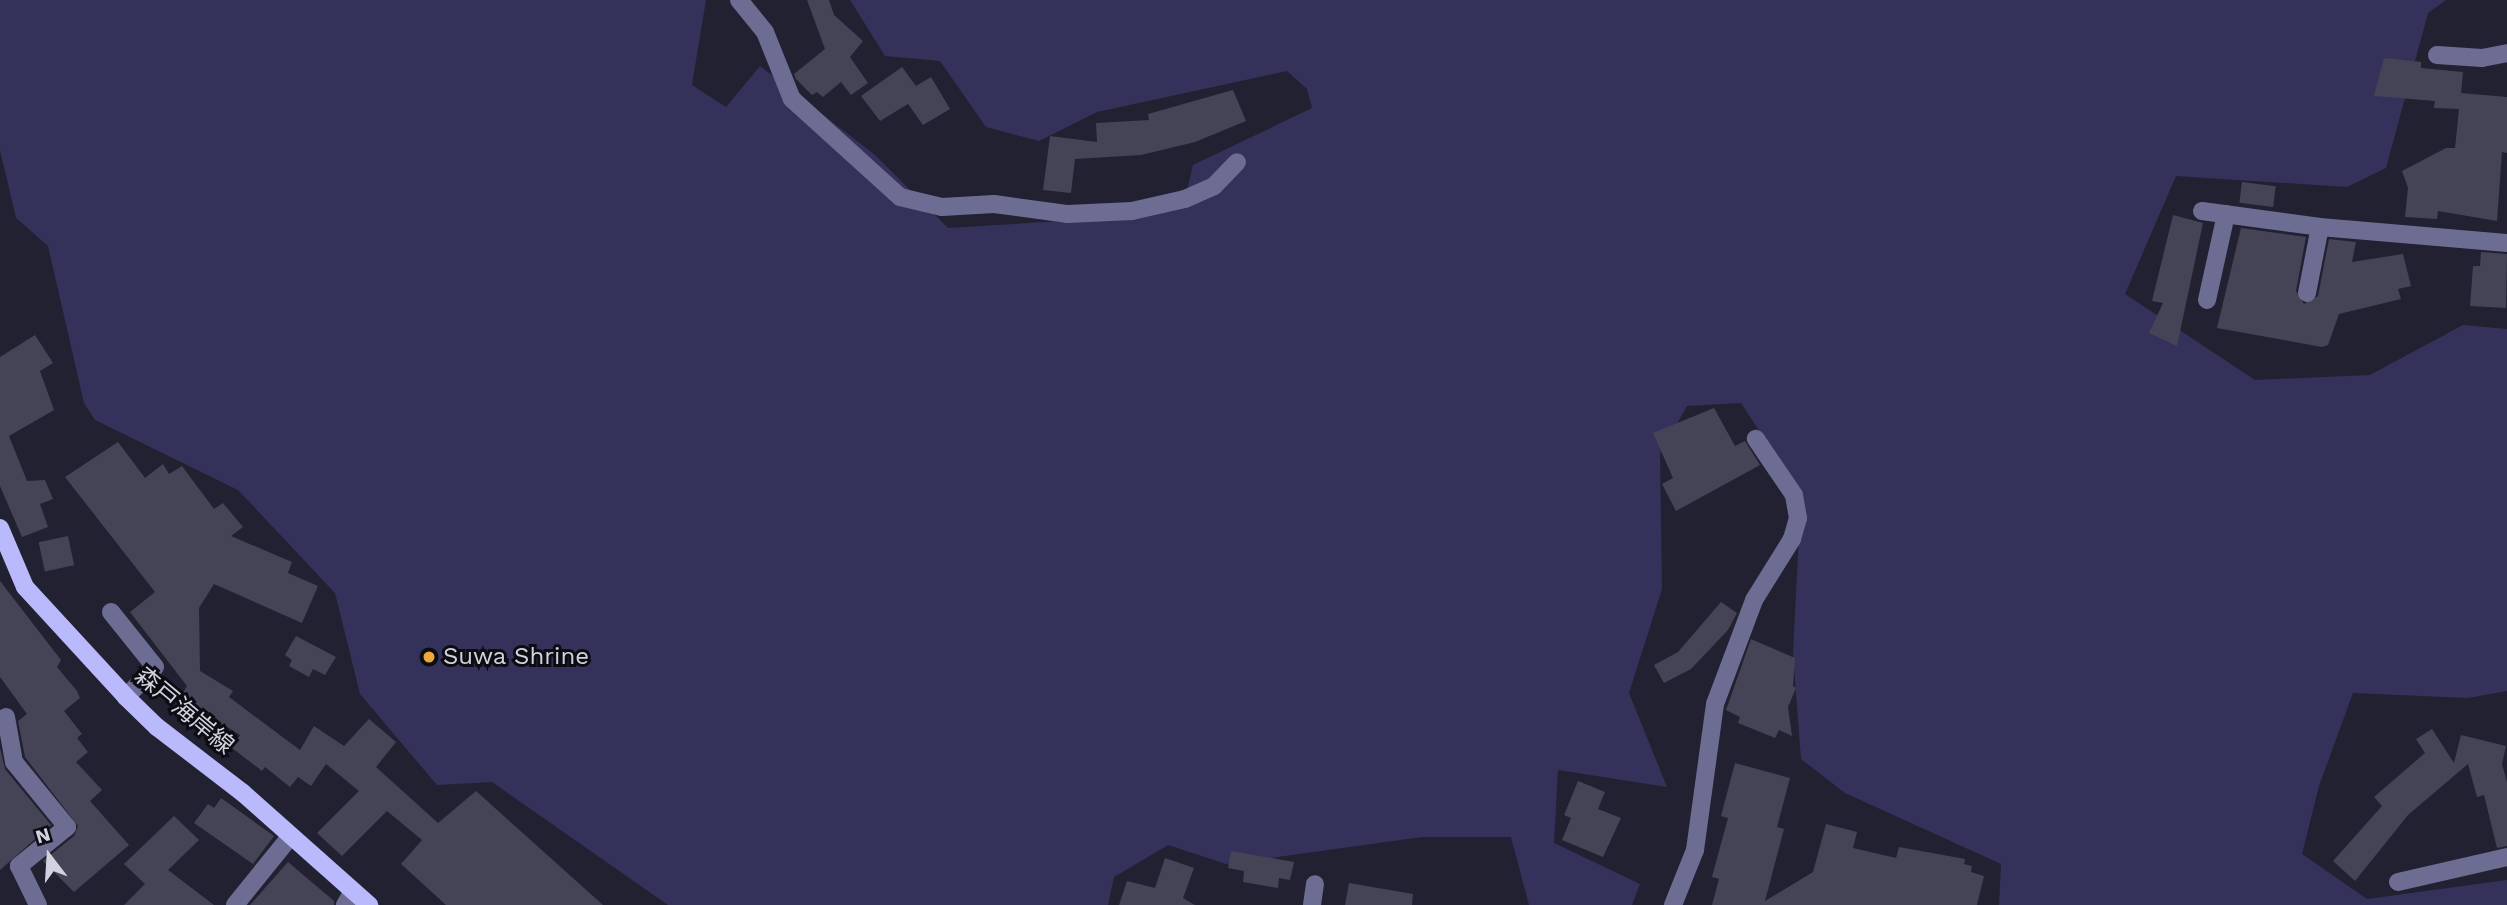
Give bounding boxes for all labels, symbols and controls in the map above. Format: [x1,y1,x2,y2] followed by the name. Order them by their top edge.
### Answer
[443,643,590,671] place label: Suwa Shrine
[421,649,437,665] marker: Suwa Shrine
[129,661,239,761] street label: 森戸海岸線
[14,821,84,891] north arrow
[33,822,53,848] text: N

